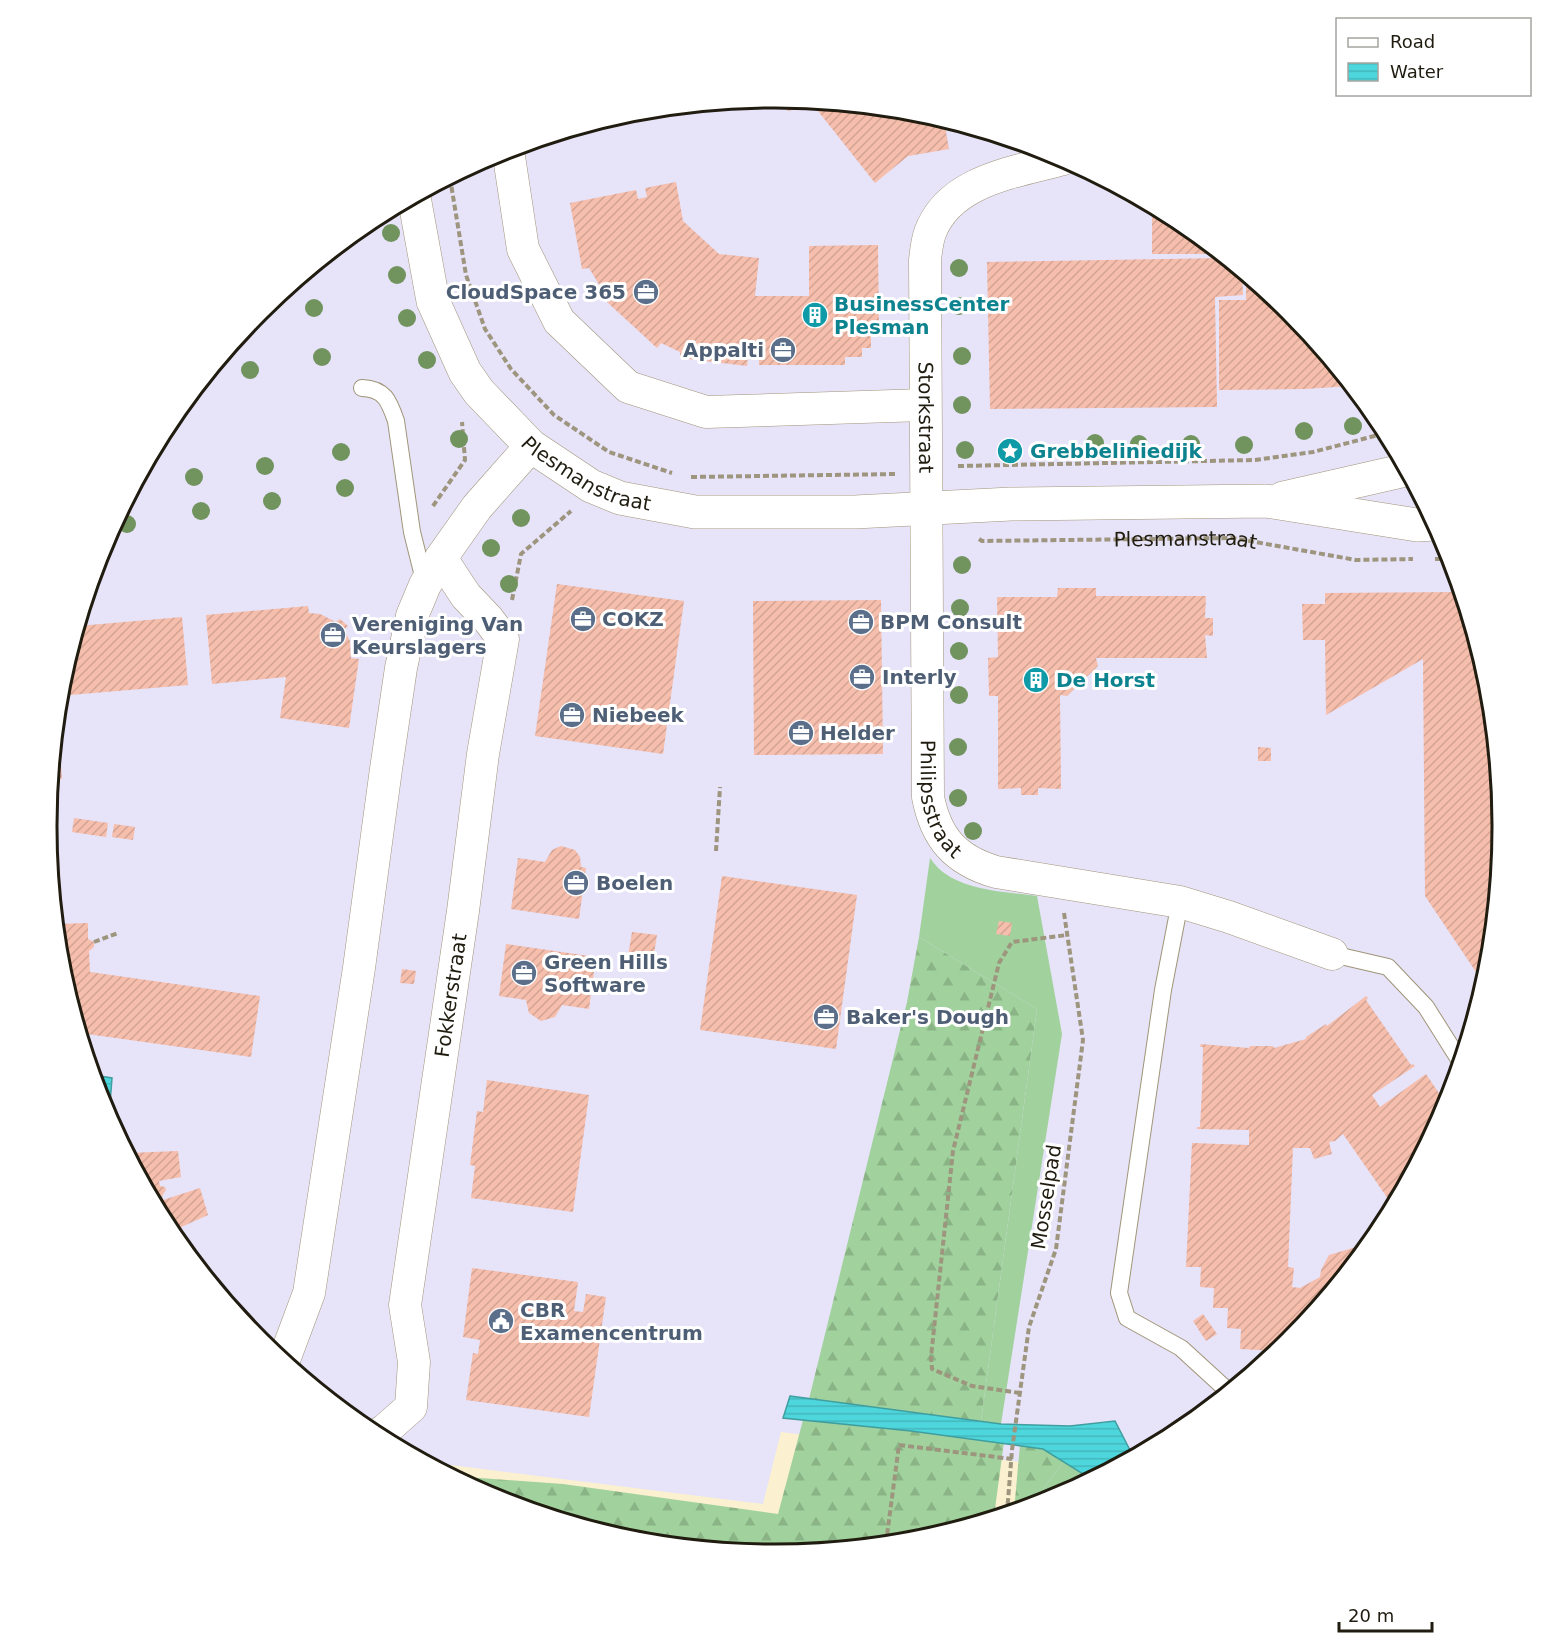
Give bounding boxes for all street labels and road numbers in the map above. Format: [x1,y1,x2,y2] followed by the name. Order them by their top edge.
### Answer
[914,362,938,474] street label: Storkstraat
[516,431,653,516] street label: Plesmanstraat
[1113,526,1259,554] street label: Plesmanstraat
[916,740,967,863] street label: Philipsstraat
[430,932,472,1059] street label: Fokkerstraat
[1026,1143,1066,1251] street label: Mosselpad

